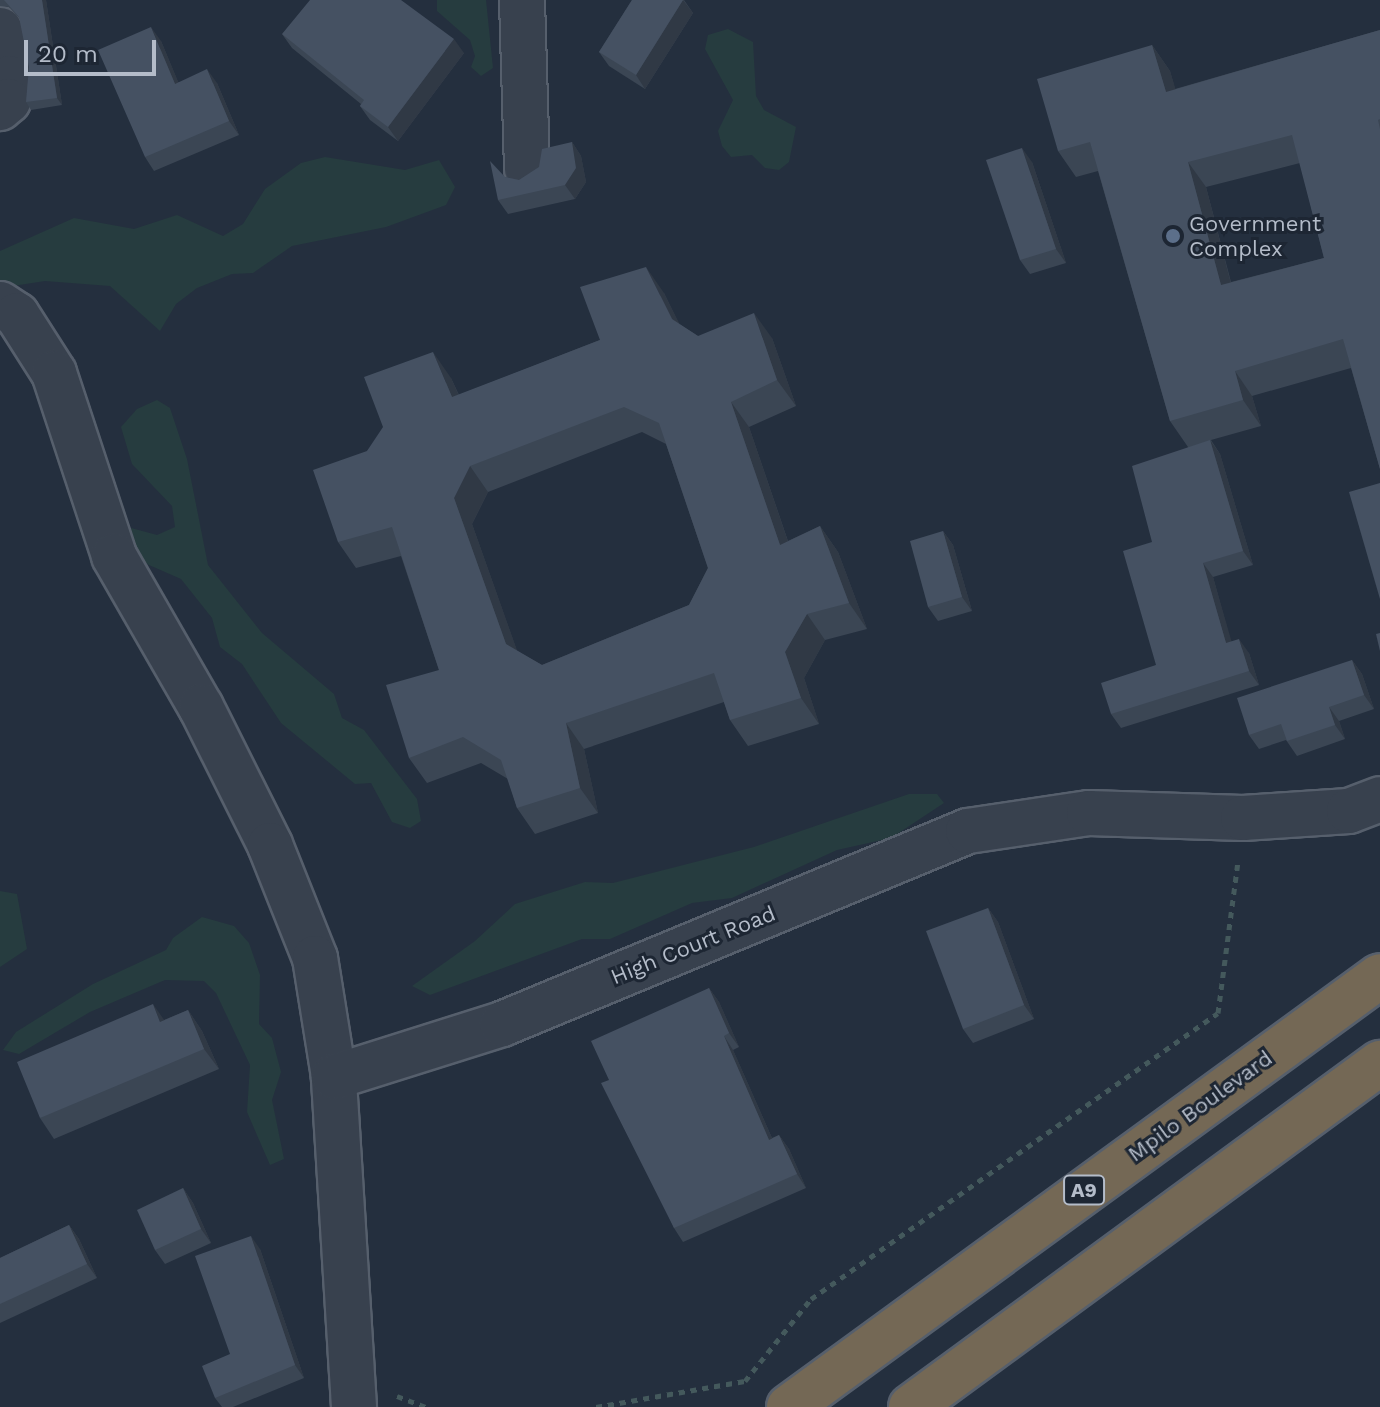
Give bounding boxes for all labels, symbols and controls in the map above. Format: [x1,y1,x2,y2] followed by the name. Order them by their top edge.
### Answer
[28,24,160,74] scale bar
[38,40,98,68] text: 20 m
[1189,210,1321,262] place label: Government Complex
[1164,227,1182,245] marker: Government Complex
[607,900,779,990] street label: High Court Road
[1123,1045,1277,1167] street label: Mpilo Boulevard
[1062,1174,1106,1206] road number: A9

